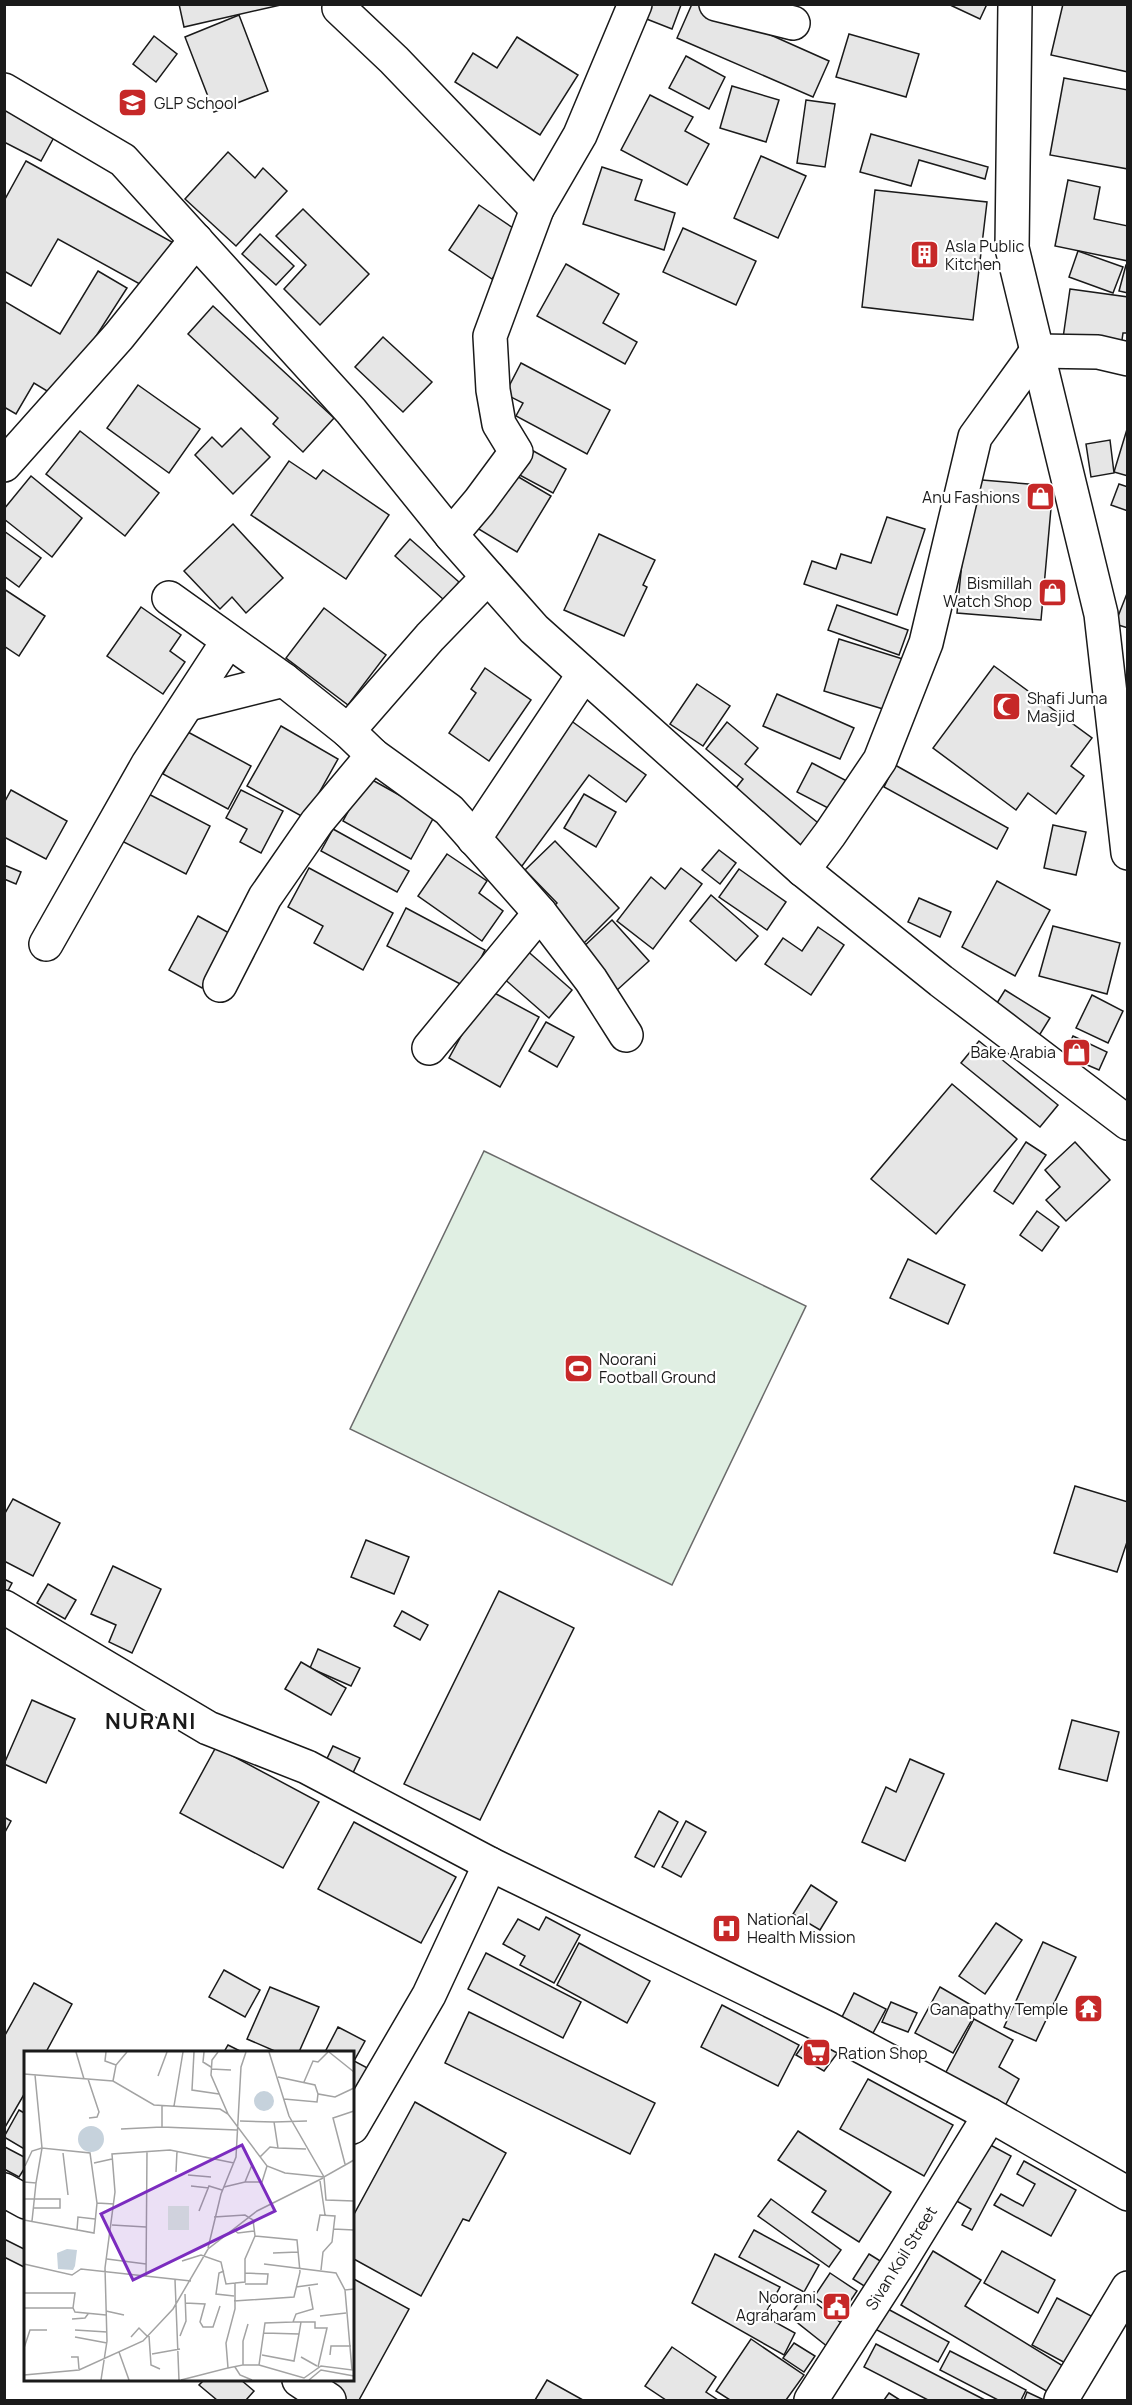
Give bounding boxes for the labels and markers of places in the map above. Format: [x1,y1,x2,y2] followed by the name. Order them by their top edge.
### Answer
[117,87,149,119] school or university icon: GLP School
[154,92,237,114] place label: GLP School
[945,235,1024,275] place label: Asla Public Kitchen
[908,239,940,271] building icon: Asla Public Kitchen
[1025,481,1057,513] shop icon: Anu Fashions
[922,486,1020,508] place label: Anu Fashions
[943,572,1032,612] place label: Bismillah Watch Shop
[1037,576,1069,608] shop icon: Bismillah Watch Shop
[1027,687,1107,727] place label: Shafi Juma Masjid
[990,691,1022,723] mosque icon: Shafi Juma Masjid
[1061,1036,1093,1068] shop icon: Bake Arabia
[970,1041,1056,1063] place label: Bake Arabia
[599,1348,716,1388] place label: Noorani Football Ground
[562,1352,594,1384] sports icon: Noorani Football Ground
[747,1908,856,1948] place label: National Health Mission
[710,1912,742,1944] hospital icon: National Health Mission
[1073,1993,1105,2025] temple icon: Ganapathy Temple
[930,1998,1068,2020] place label: Ganapathy Temple
[801,2037,833,2069] supermarket icon: Ration Shop
[838,2042,928,2064] place label: Ration Shop
[736,2286,816,2326] place label: Noorani Agraharam
[821,2290,853,2322] public building icon: Noorani Agraharam

